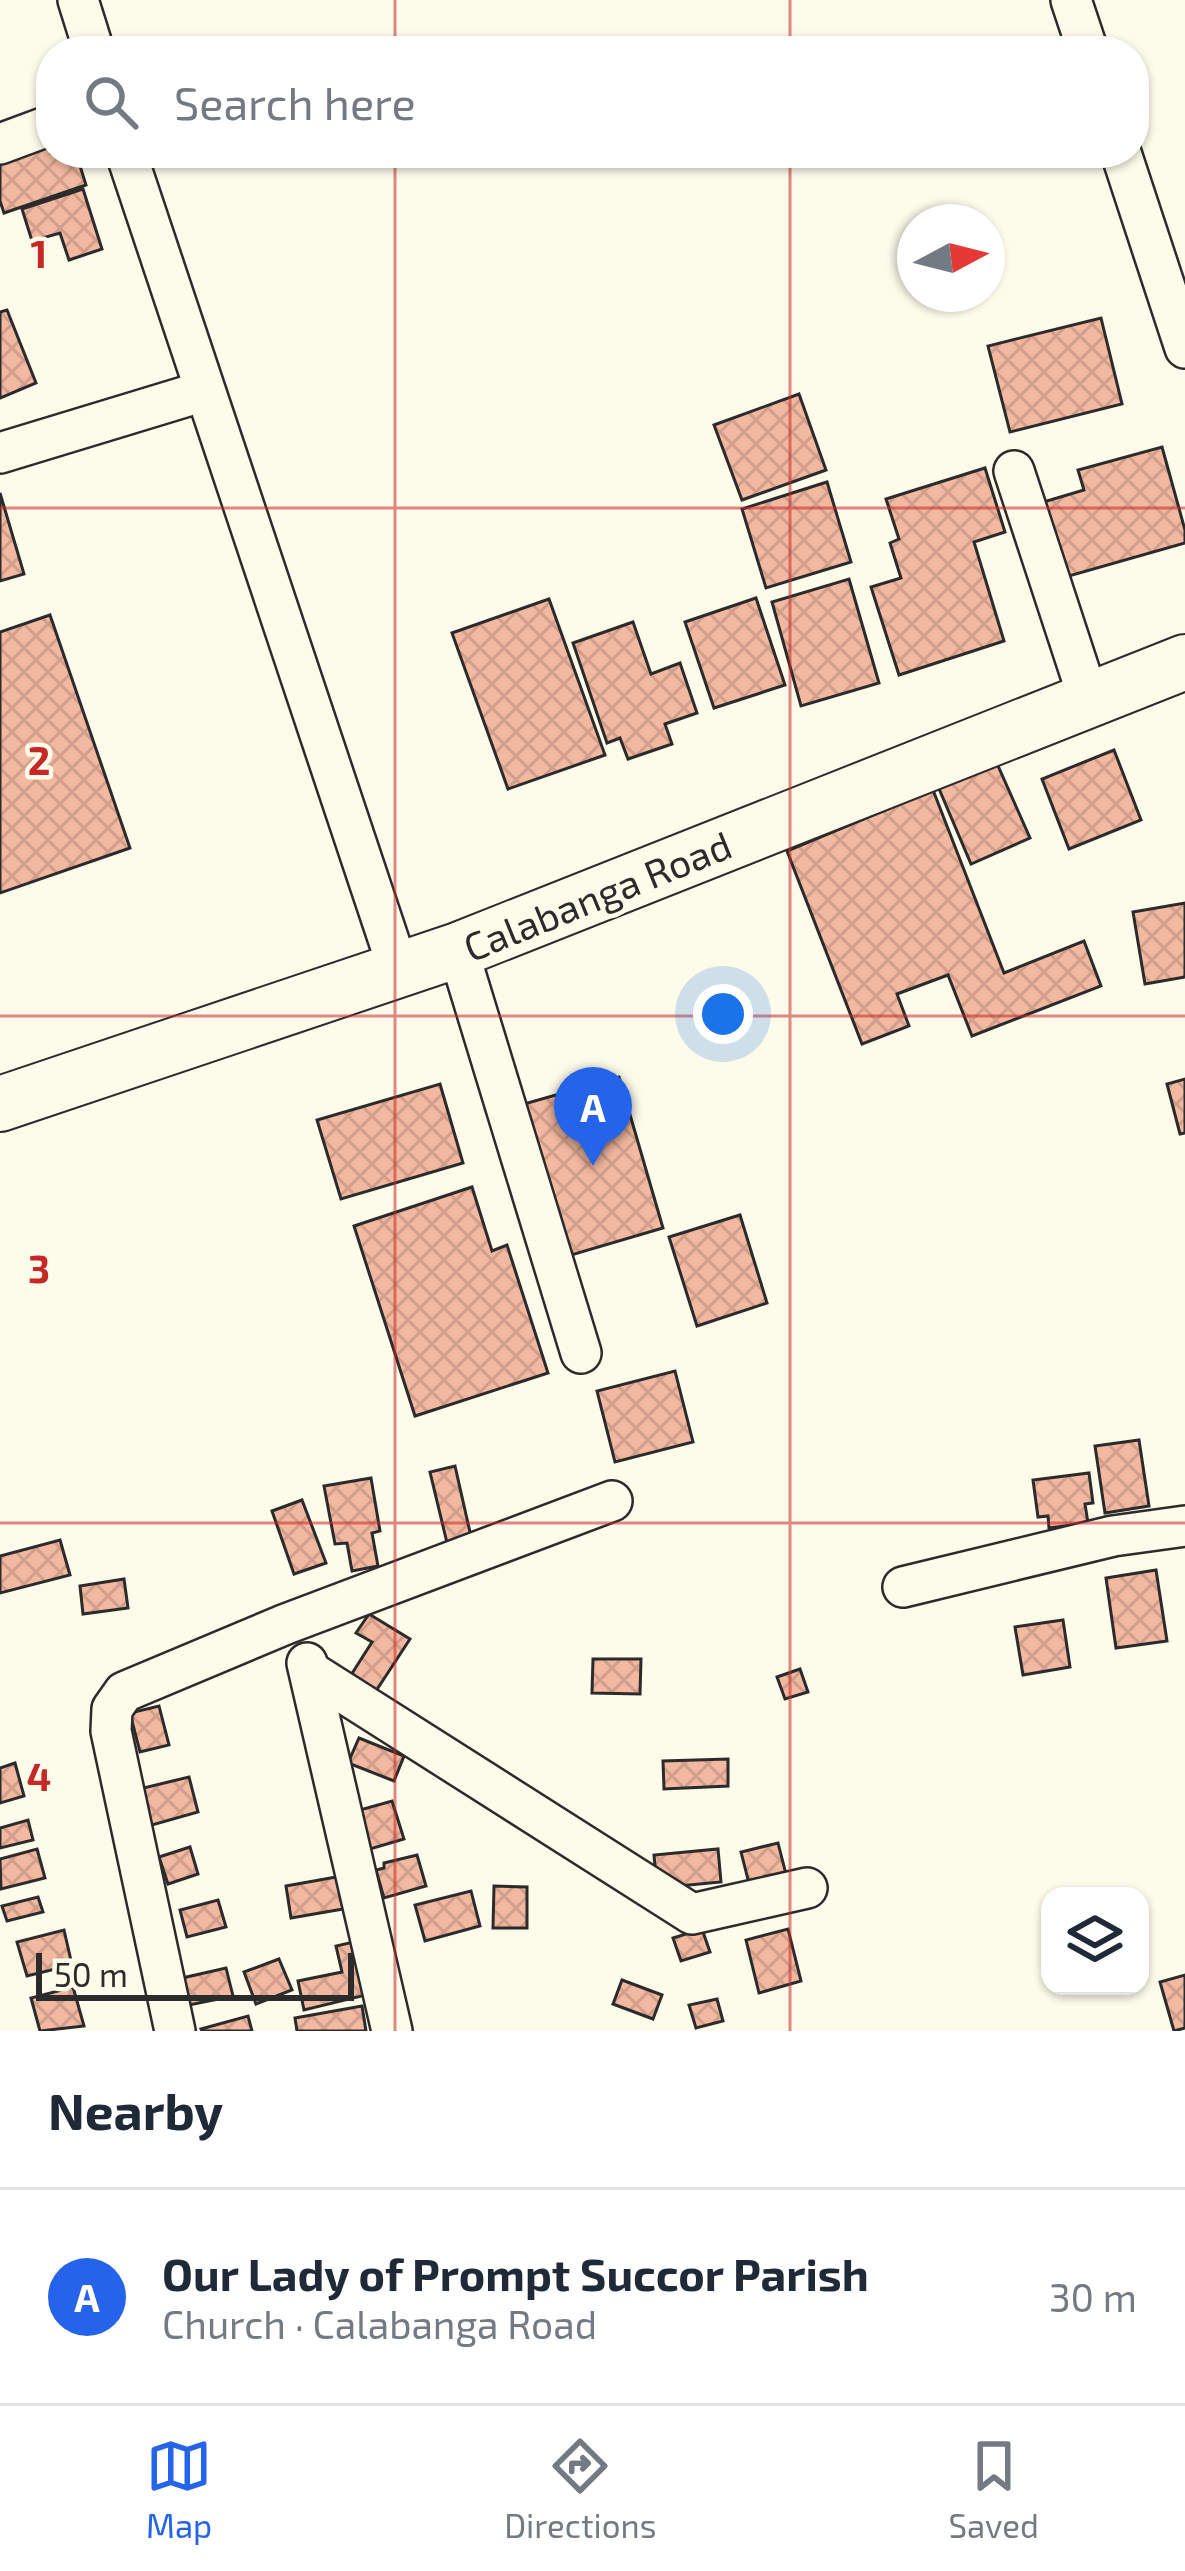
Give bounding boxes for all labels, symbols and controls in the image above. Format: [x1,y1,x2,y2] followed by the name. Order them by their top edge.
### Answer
[36,36,1149,168] search box
[78,69,144,135] icon: search
[174,75,416,129] text: Search here
[897,204,1005,312] north arrow
[31,229,47,276] text: 1
[28,736,50,783] text: 2
[456,820,738,970] street label: Calabanga Road
[693,984,753,1044] your location
[554,1067,632,1166] pin: A
[28,1244,50,1291] text: 3
[27,1752,51,1799] text: 4
[1041,1887,1149,1995] map controls
[1041,1887,1149,1995] button: layers
[36,1947,354,2000] scale bar
[54,1954,128,1994] text: 50 m
[48,2079,223,2140] text: Nearby
[162,2246,869,2300] text: Our Lady of Prompt Succor Parish
[74,2273,100,2320] text: A
[1049,2273,1137,2320] text: 30 m
[162,2300,597,2347] text: Church · Calabanga Road
[146,2433,212,2545] tab: Map
[504,2433,656,2545] tab: Directions
[948,2433,1039,2545] tab: Saved

